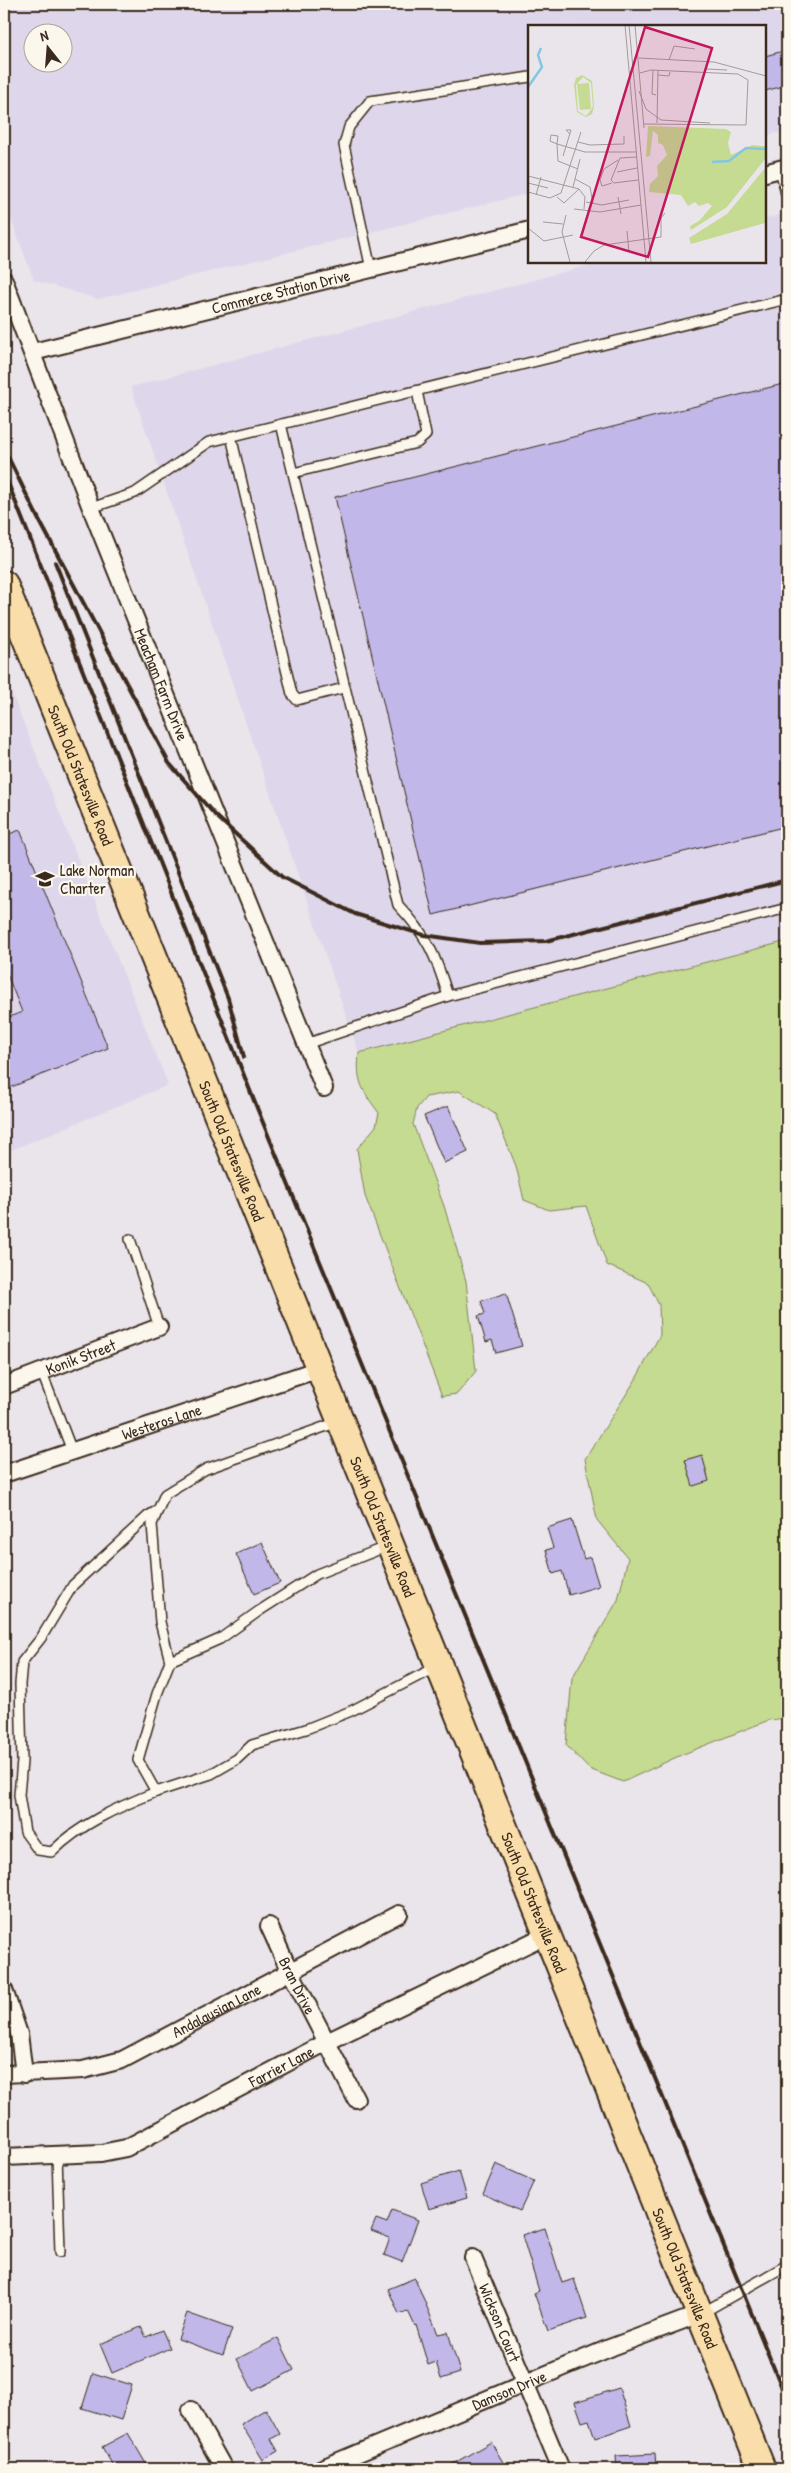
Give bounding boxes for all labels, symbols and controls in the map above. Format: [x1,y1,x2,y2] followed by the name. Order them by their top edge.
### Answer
[22,22,72,72] north arrow
[38,25,51,45] text: N
[528,25,766,262] inset map
[209,263,353,319] street label: Commerce Station Drive
[129,625,194,744] street label: Meacham Farm Drive
[43,702,119,849] street label: South Old Statesville Road
[60,859,134,899] place label: Lake Norman Charter
[34,868,56,890] school or university icon: Lake Norman Charter
[194,1077,270,1224] street label: South Old Statesville Road
[42,1333,119,1380] street label: Konik Street
[119,1398,205,1445] street label: Westeros Lane
[345,1453,421,1600] street label: South Old Statesville Road
[496,1829,572,1976] street label: South Old Statesville Road
[274,1953,322,2018] street label: Bran Drive
[168,1978,265,2043] street label: Andalausian Lane
[244,2040,318,2093] street label: Farrier Lane
[647,2205,723,2352] street label: South Old Statesville Road
[474,2280,526,2366] street label: Wickson Court
[469,2364,550,2415] street label: Damson Drive

